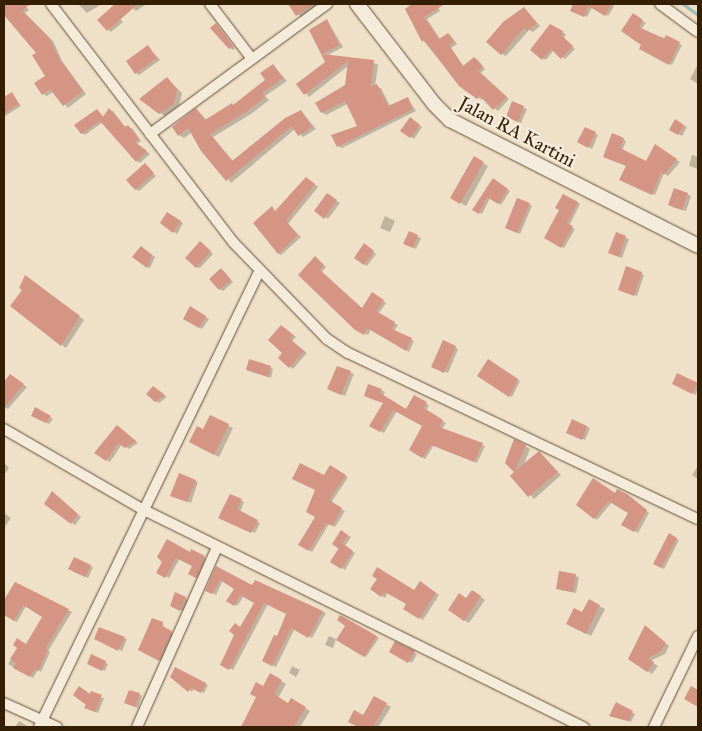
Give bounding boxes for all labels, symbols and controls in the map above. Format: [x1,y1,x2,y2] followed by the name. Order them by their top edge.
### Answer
[455,92,579,172] street label: Jalan RA Kartini

